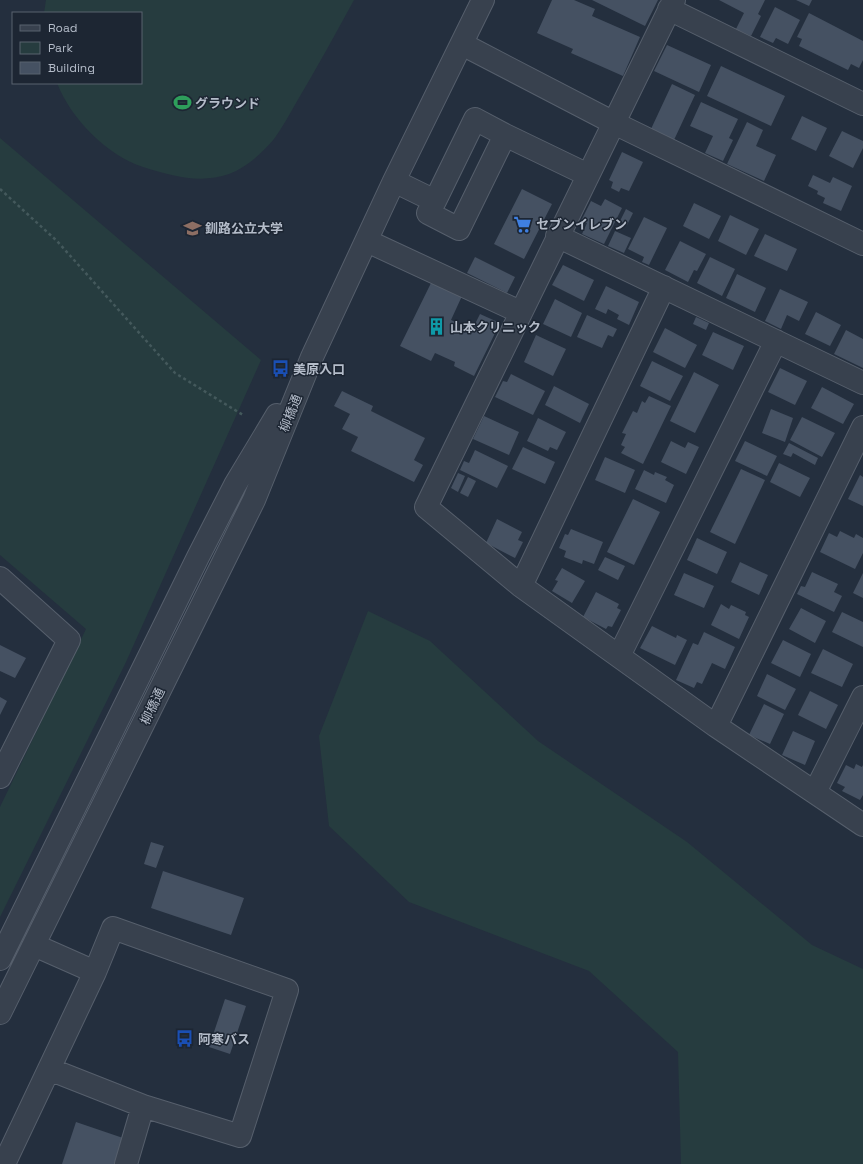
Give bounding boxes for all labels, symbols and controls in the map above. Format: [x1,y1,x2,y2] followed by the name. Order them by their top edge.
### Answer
[12,12,142,84] legend
[48,20,77,36] text: Road
[48,40,73,56] text: Park
[48,60,95,76] text: Building
[172,93,192,113] sports icon: グラウンド
[195,95,260,112] place label: グラウンド
[513,214,533,234] supermarket icon: セブンイレブン
[536,216,627,233] place label: セブンイレブン
[182,218,202,238] school or university icon: 釧路公立大学
[205,220,283,237] place label: 釧路公立大学
[427,317,447,337] building icon: 山本クリニック
[450,319,541,336] place label: 山本クリニック
[270,359,290,379] bus stop icon: 美原入口
[293,361,345,378] place label: 美原入口
[275,392,306,434] street label: 柳橋通
[136,685,169,727] street label: 柳橋通
[175,1029,195,1049] bus stop icon: 阿寒バス
[198,1031,250,1048] place label: 阿寒バス

